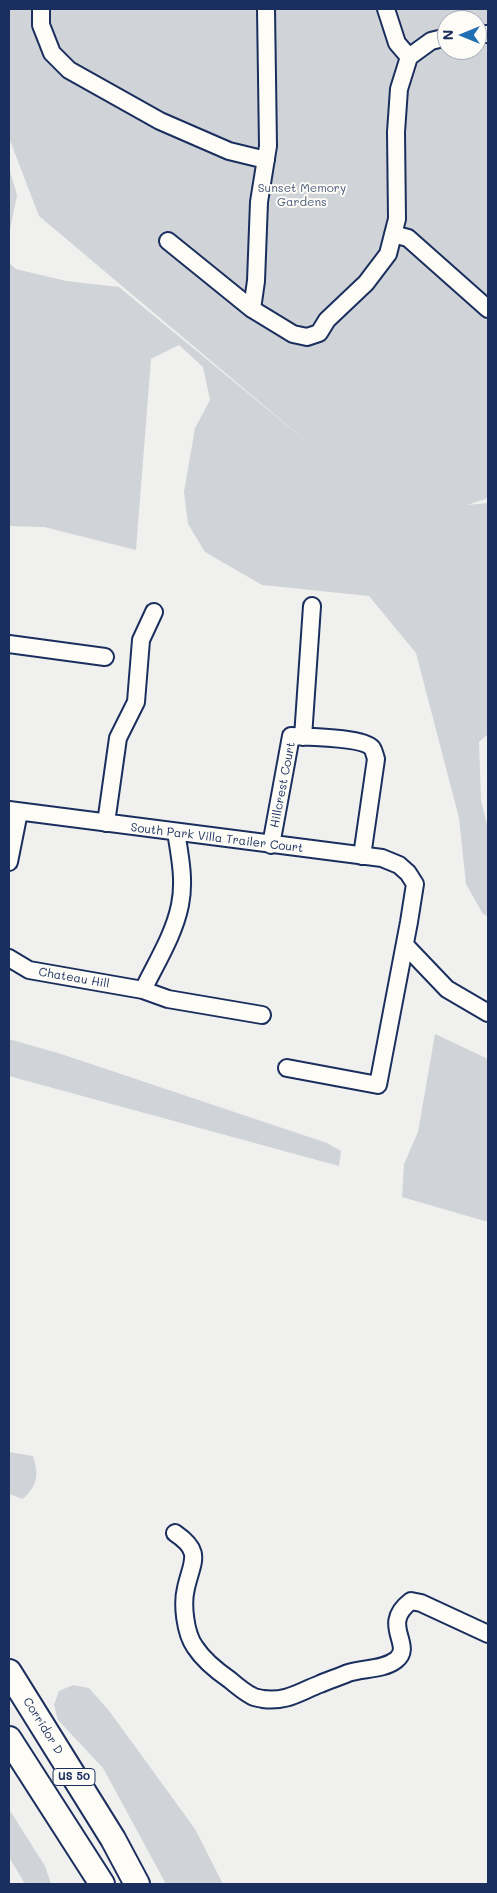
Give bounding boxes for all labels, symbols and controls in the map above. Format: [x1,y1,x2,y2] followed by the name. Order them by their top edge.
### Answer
[437,10,487,60] north arrow
[438,30,457,40] text: N
[258,181,346,209] park label: Sunset Memory Gardens
[268,741,298,829] street label: Hillcrest Court
[130,820,304,856] street label: South Park Villa Trailer Court
[37,965,111,991] street label: Chateau Hill
[20,1695,66,1757] street label: Corridor D
[53,1768,95,1785] road number: US 50

